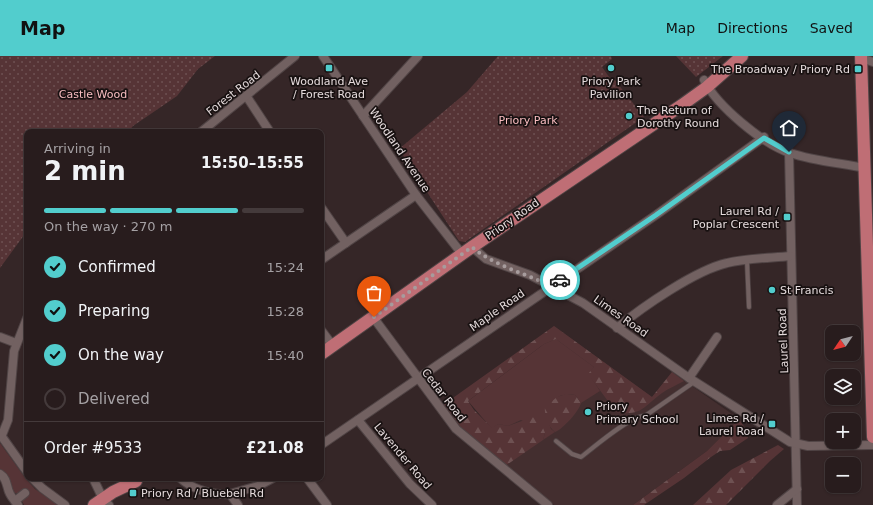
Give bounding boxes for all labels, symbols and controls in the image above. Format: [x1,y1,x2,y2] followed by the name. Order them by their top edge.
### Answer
[20,17,65,39] text: Map
[666,20,695,36] text: Map
[717,20,788,36] text: Directions
[810,20,853,36] text: Saved
[324,63,334,73] marker: Woodland Ave / Forest Road
[606,63,616,73] marker: Priory Park Pavilion
[710,63,850,76] place label: The Broadway / Priory Rd
[853,64,863,74] marker: The Broadway / Priory Rd
[204,68,263,118] street label: Forest Road
[290,75,368,101] place label: Woodland Ave / Forest Road
[581,75,641,101] place label: Priory Park Pavilion
[59,88,127,101] park label: Castle Wood
[636,104,719,130] place label: The Return of Dorothy Round
[367,106,433,195] street label: Woodland Avenue
[624,111,634,121] marker: The Return of Dorothy Round
[772,111,806,152] pin
[498,114,558,127] park label: Priory Park
[778,117,800,139] icon: home
[44,141,111,156] text: Arriving in
[201,154,304,172] text: 15:50–15:55
[44,156,126,186] text: 2 min
[483,196,542,243] street label: Priory Road
[693,205,780,231] place label: Laurel Rd / Poplar Crescent
[782,212,792,222] marker: Laurel Rd / Poplar Crescent
[44,219,172,234] text: On the way · 270 m
[44,256,66,278] icon: check
[78,258,156,276] text: Confirmed
[267,260,304,275] text: 15:24
[540,260,580,300] courier
[549,269,571,291] icon: car
[357,276,391,317] pin
[363,282,385,304] icon: bag
[780,284,834,297] place label: St Francis
[767,285,777,295] marker: St Francis
[467,287,527,334] street label: Maple Road
[591,293,650,340] street label: Limes Road
[44,300,66,322] icon: check
[78,302,150,320] text: Preparing
[267,304,304,319] text: 15:28
[776,308,791,374] street label: Laurel Road
[825,325,861,361] north arrow
[825,325,861,493] map controls
[44,344,66,366] icon: check
[78,346,164,364] text: On the way
[267,348,304,363] text: 15:40
[419,366,468,424] street label: Cedar Road
[825,369,861,405] button: layers
[78,390,150,408] text: Delivered
[596,400,679,426] place label: Priory Primary School
[583,407,593,417] marker: Priory Primary School
[699,412,764,438] place label: Limes Rd / Laurel Road
[825,413,861,449] button: +
[767,419,777,429] marker: Limes Rd / Laurel Road
[371,421,434,492] street label: Lavender Road
[44,439,142,457] text: Order #9533
[246,439,304,457] text: £21.08
[825,457,861,493] button: −
[141,487,264,500] place label: Priory Rd / Bluebell Rd
[128,488,138,498] marker: Priory Rd / Bluebell Rd

